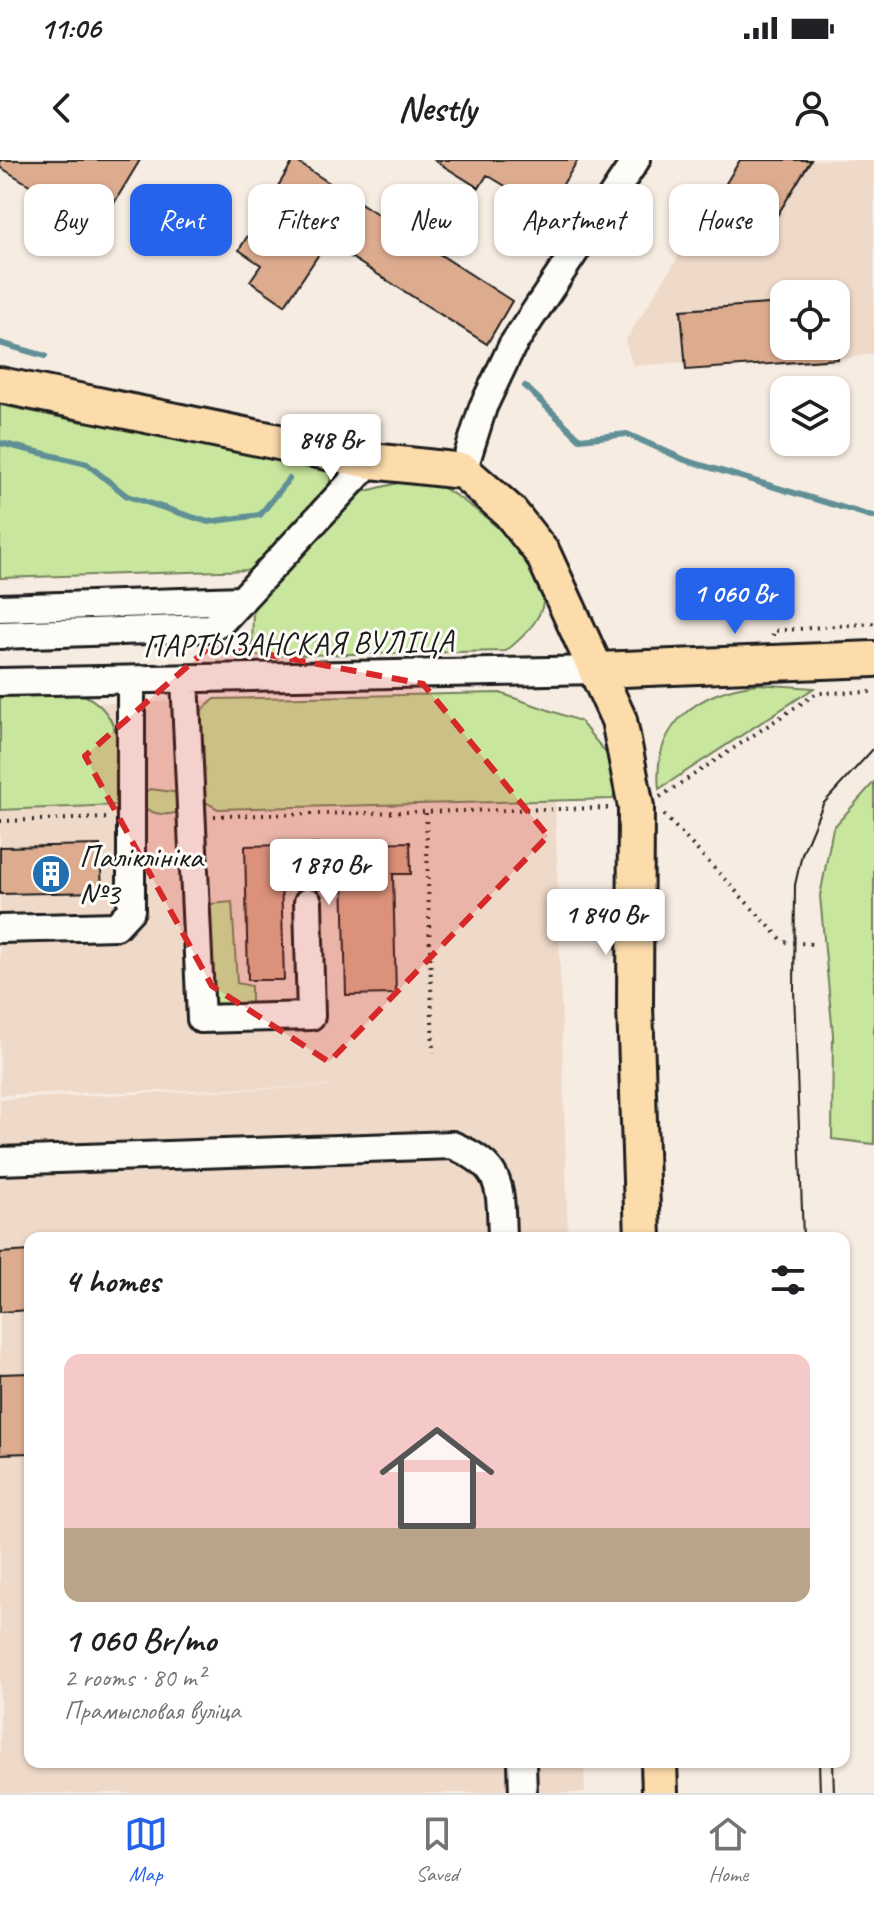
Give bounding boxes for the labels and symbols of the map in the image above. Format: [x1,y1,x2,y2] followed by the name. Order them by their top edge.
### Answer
[266,414,396,482] pin: 848 Br
[652,568,818,636] pin: 1 060 Br
[142,620,456,667] street label: ПАРТЫЗАНСКАЯ ВУЛІЦА
[79,836,205,914] place label: Паліклініка №3
[246,839,412,907] pin: 1 870 Br
[30,853,72,895] building icon: Паліклініка №3
[523,889,689,957] pin: 1 840 Br

